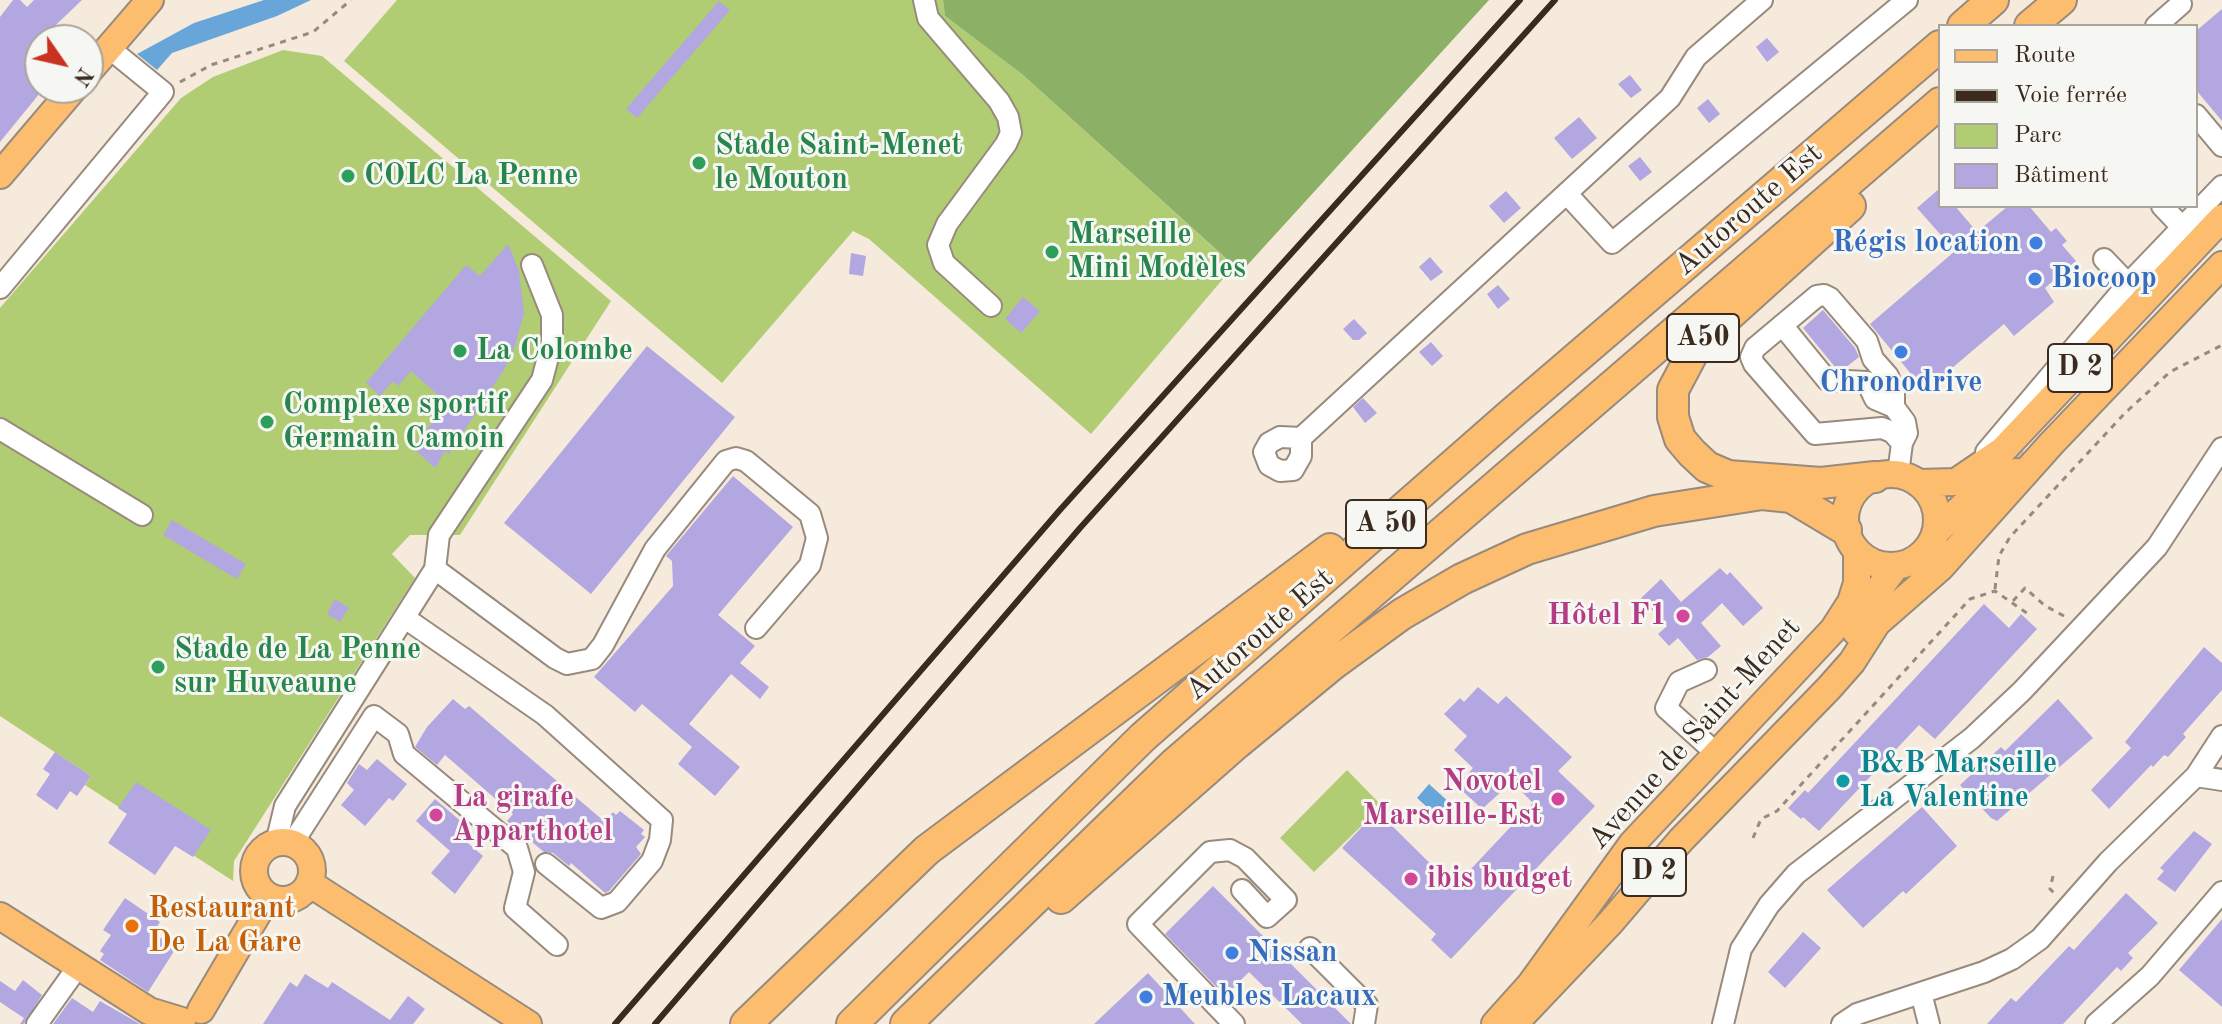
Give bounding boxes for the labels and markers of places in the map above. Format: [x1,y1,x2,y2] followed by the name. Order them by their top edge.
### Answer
[715,128,962,198] place label: Stade Saint-Menet le Mouton
[690,154,708,172] marker: Stade Saint-Menet le Mouton
[364,158,578,194] place label: COLC La Penne
[339,167,357,185] marker: COLC La Penne
[1068,217,1246,288] place label: Marseille Mini Modèles
[1832,225,2020,261] place label: Régis location
[2027,234,2045,252] marker: Régis location
[1043,243,1061,261] marker: Marseille Mini Modèles
[2051,261,2157,297] place label: Biocoop
[2026,270,2044,288] marker: Biocoop
[476,333,633,369] place label: La Colombe
[451,342,469,360] marker: La Colombe
[1892,343,1910,361] marker: Chronodrive
[1820,365,1982,401] place label: Chronodrive
[283,387,506,458] place label: Complexe sportif Germain Camoin
[258,413,276,431] marker: Complexe sportif Germain Camoin
[1547,598,1667,634] place label: Hôtel F1
[1674,607,1692,625] marker: Hôtel F1
[174,632,421,702] place label: Stade de La Penne sur Huveaune
[149,658,167,676] marker: Stade de La Penne sur Huveaune
[1859,746,2057,816] place label: B&B Marseille La Valentine
[1363,764,1542,834] place label: Novotel Marseille-Est
[1834,772,1852,790] marker: B&B Marseille La Valentine
[452,780,613,850] place label: La girafe Apparthotel
[1549,790,1567,808] marker: Novotel Marseille-Est
[427,806,445,824] marker: La girafe Apparthotel
[1427,861,1572,897] place label: ibis budget
[1402,870,1420,888] marker: ibis budget
[148,891,302,962] place label: Restaurant De La Gare
[123,917,141,935] marker: Restaurant De La Gare
[1248,935,1338,971] place label: Nissan
[1223,944,1241,962] marker: Nissan
[1162,979,1377,1015] place label: Meubles Lacaux
[1137,988,1155,1006] marker: Meubles Lacaux

